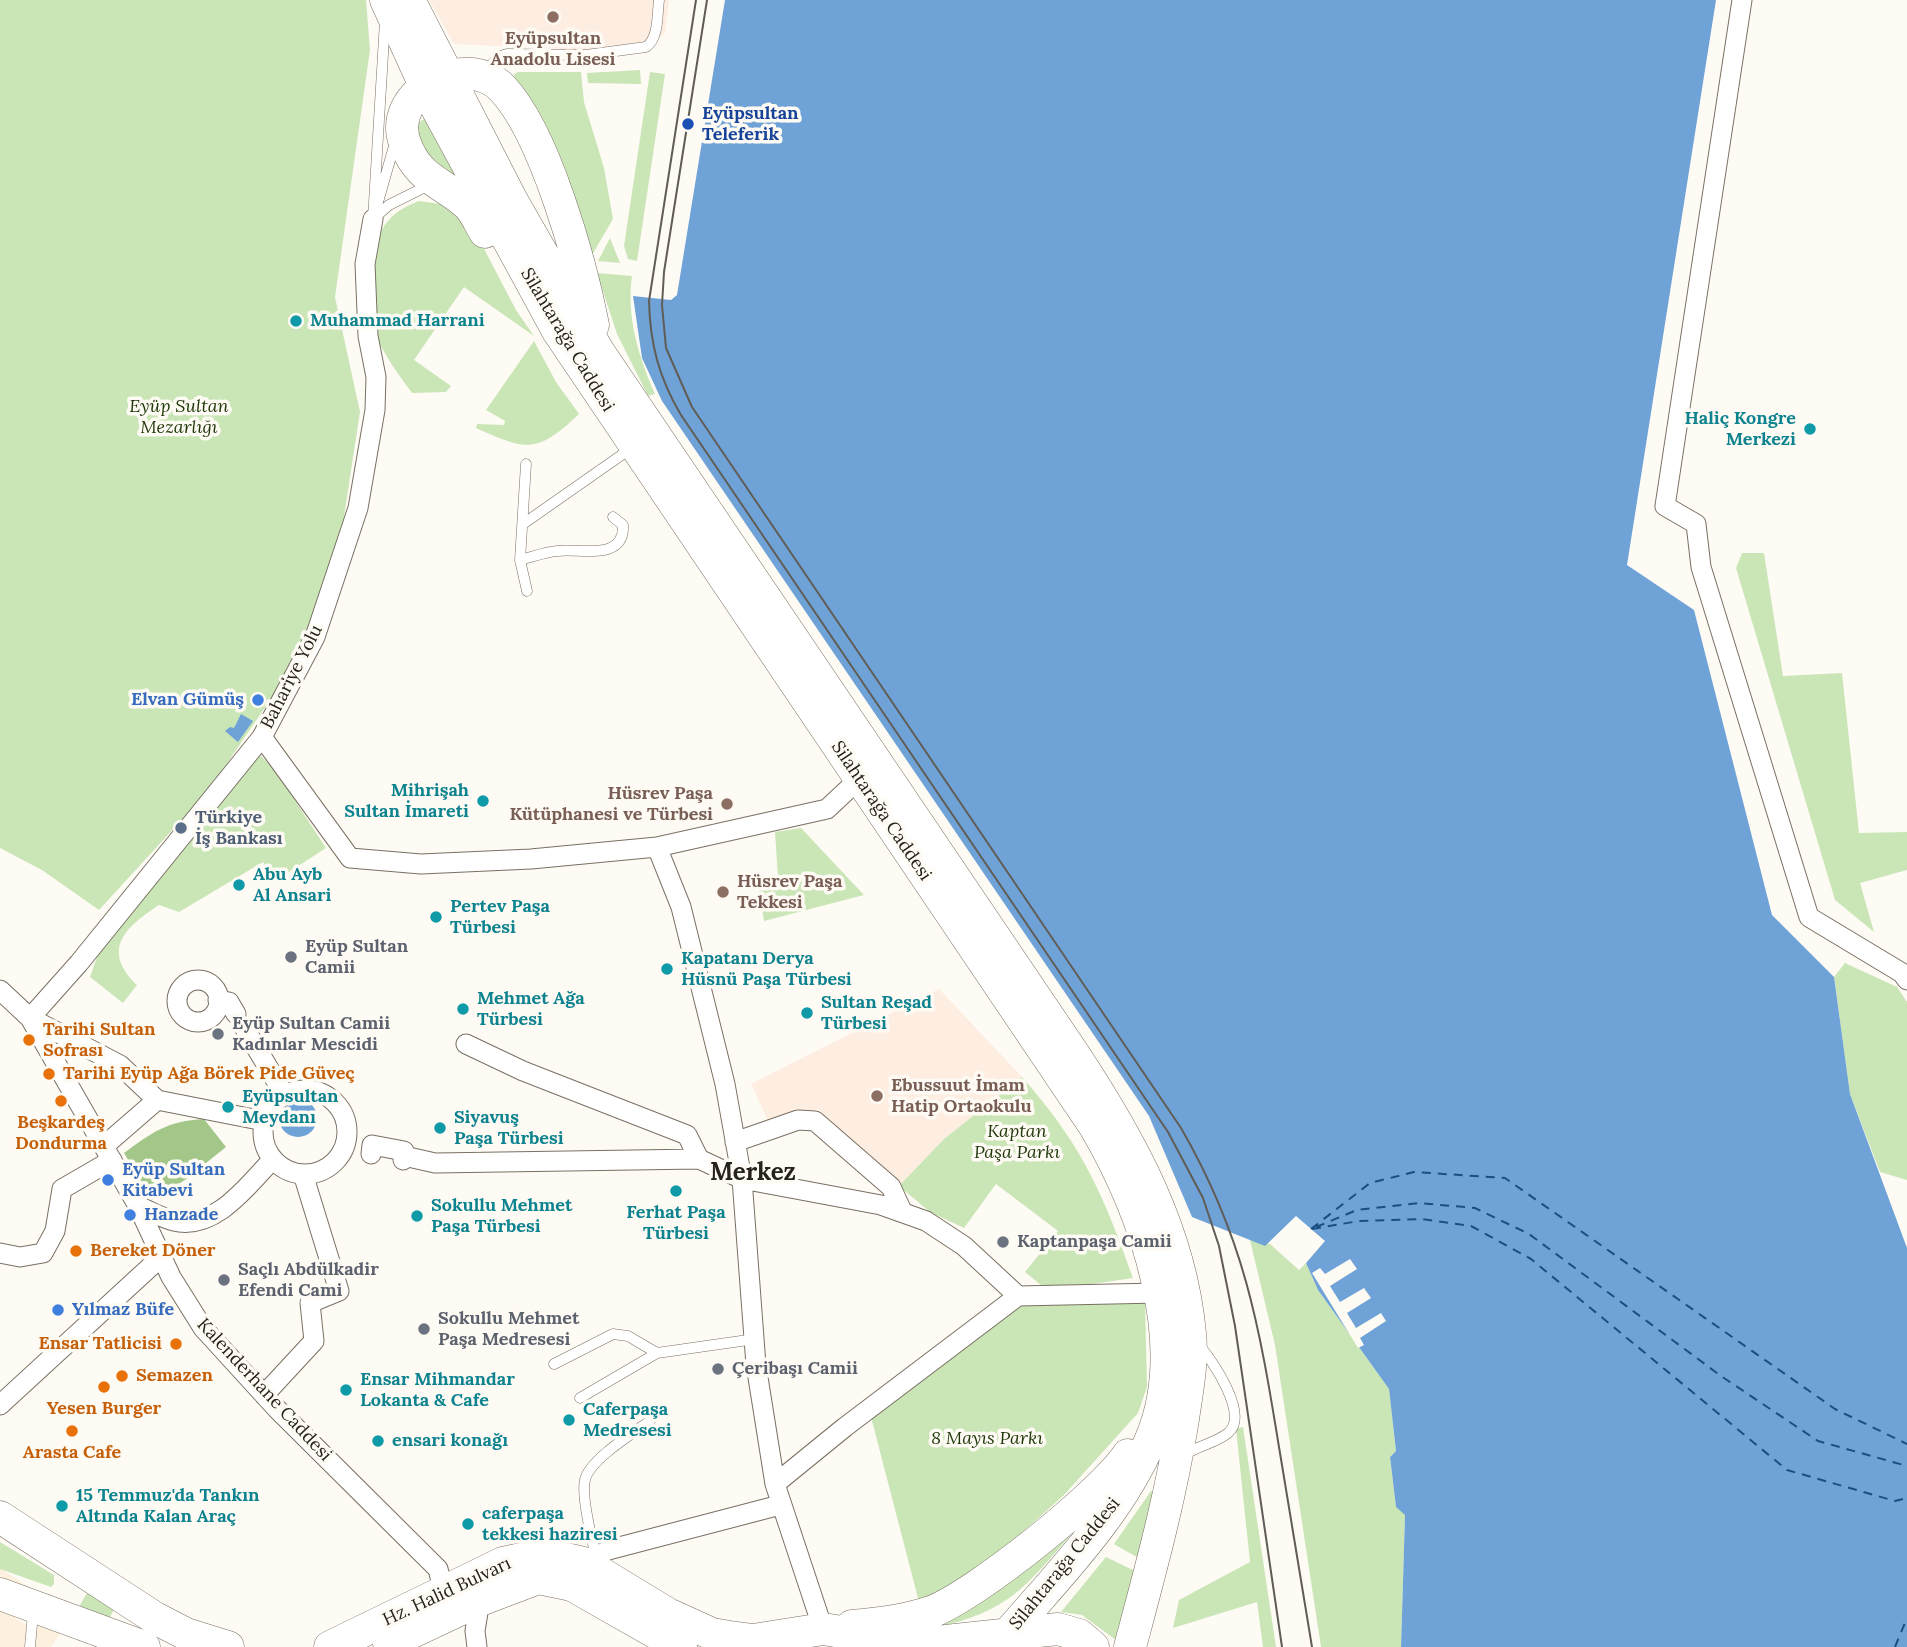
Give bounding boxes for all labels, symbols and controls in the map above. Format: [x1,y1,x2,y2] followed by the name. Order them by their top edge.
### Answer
[545,9,561,25] marker: Eyüpsultan Anadolu Lisesi
[491,28,615,70] place label: Eyüpsultan Anadolu Lisesi
[702,103,799,146] place label: Eyüpsultan Teleferik
[680,116,696,132] marker: Eyüpsultan Teleferik
[516,264,618,416] street label: Silahtarağa Caddesi
[310,310,485,332] place label: Muhammad Harrani
[288,313,304,329] marker: Muhammad Harrani
[129,396,229,438] park label: Eyüp Sultan Mezarlığı
[1684,408,1796,450] place label: Haliç Kongre Merkezi
[1802,421,1818,437] marker: Haliç Kongre Merkezi
[257,622,327,732] street label: Bahariye Yolu
[131,689,244,711] place label: Elvan Gümüş
[250,692,266,708] marker: Elvan Gümüş
[826,737,936,885] street label: Silahtarağa Caddesi
[344,780,469,822] place label: Mihrişah Sultan İmareti
[509,783,713,826] place label: Hüsrev Paşa Kütüphanesi ve Türbesi
[475,793,491,809] marker: Mihrişah Sultan İmareti
[719,796,735,812] marker: Hüsrev Paşa Kütüphanesi ve Türbesi
[195,807,283,850] place label: Türkiye İş Bankası
[173,820,189,836] marker: Türkiye İş Bankası
[253,864,331,906] place label: Abu Ayb Al Ansari
[737,871,842,914] place label: Hüsrev Paşa Tekkesi
[231,877,247,893] marker: Abu Ayb Al Ansari
[715,884,731,900] marker: Hüsrev Paşa Tekkesi
[450,896,550,939] place label: Pertev Paşa Türbesi
[428,909,444,925] marker: Pertev Paşa Türbesi
[305,936,408,978] place label: Eyüp Sultan Camii
[681,948,852,990] place label: Kapatanı Derya Hüsnü Paşa Türbesi
[283,949,299,965] marker: Eyüp Sultan Camii
[659,961,675,977] marker: Kapatanı Derya Hüsnü Paşa Türbesi
[477,988,585,1030] place label: Mehmet Ağa Türbesi
[821,992,932,1034] place label: Sultan Reşad Türbesi
[455,1001,471,1017] marker: Mehmet Ağa Türbesi
[799,1005,815,1021] marker: Sultan Reşad Türbesi
[232,1013,390,1056] place label: Eyüp Sultan Camii Kadınlar Mescidi
[43,1019,156,1062] place label: Tarihi Sultan Sofrası
[210,1026,226,1042] marker: Eyüp Sultan Camii Kadınlar Mescidi
[21,1032,37,1048] marker: Tarihi Sultan Sofrası
[63,1063,355,1085] place label: Tarihi Eyüp Ağa Börek Pide Güveç
[41,1066,57,1082] marker: Tarihi Eyüp Ağa Börek Pide Güveç
[891,1075,1032,1118] place label: Ebussuut İmam Hatip Ortaokulu
[242,1086,339,1128] place label: Eyüpsultan Meydanı
[869,1088,885,1104] marker: Ebussuut İmam Hatip Ortaokulu
[53,1093,69,1109] marker: Beşkardeş Dondurma
[220,1099,236,1115] marker: Eyüpsultan Meydanı
[454,1107,564,1150] place label: Siyavuş Paşa Türbesi
[15,1112,107,1154] place label: Beşkardeş Dondurma
[432,1120,448,1136] marker: Siyavuş Paşa Türbesi
[974,1121,1060,1164] park label: Kaptan Paşa Parkı
[122,1159,225,1202] place label: Eyüp Sultan Kitabevi
[710,1159,796,1187] district label: Merkez
[100,1172,116,1188] marker: Eyüp Sultan Kitabevi
[668,1183,684,1199] marker: Ferhat Paşa Türbesi
[431,1195,572,1238] place label: Sokullu Mehmet Paşa Türbesi
[626,1202,726,1244] place label: Ferhat Paşa Türbesi
[144,1204,218,1226] place label: Hanzade
[122,1207,138,1223] marker: Hanzade
[409,1208,425,1224] marker: Sokullu Mehmet Paşa Türbesi
[1017,1231,1172,1253] place label: Kaptanpaşa Camii
[995,1234,1011,1250] marker: Kaptanpaşa Camii
[90,1240,216,1262] place label: Bereket Döner
[68,1243,84,1259] marker: Bereket Döner
[238,1259,379,1302] place label: Saçlı Abdülkadir Efendi Cami
[216,1272,232,1288] marker: Saçlı Abdülkadir Efendi Cami
[72,1299,174,1321] place label: Yılmaz Büfe
[50,1302,66,1318] marker: Yılmaz Büfe
[438,1308,579,1350] place label: Sokullu Mehmet Paşa Medresesi
[192,1314,336,1466] street label: Kalenderhane Caddesi
[416,1321,432,1337] marker: Sokullu Mehmet Paşa Medresesi
[39,1333,162,1355] place label: Ensar Tatlicisi
[168,1336,184,1352] marker: Ensar Tatlicisi
[732,1358,858,1380] place label: Çeribaşı Camii
[710,1361,726,1377] marker: Çeribaşı Camii
[136,1365,213,1387] place label: Semazen
[114,1368,130,1384] marker: Semazen
[360,1369,515,1412] place label: Ensar Mihmandar Lokanta & Cafe
[96,1379,112,1395] marker: Yesen Burger
[338,1382,354,1398] marker: Ensar Mihmandar Lokanta & Cafe
[47,1398,161,1420] place label: Yesen Burger
[583,1399,672,1442] place label: Caferpaşa Medresesi
[561,1412,577,1428] marker: Caferpaşa Medresesi
[64,1423,80,1439] marker: Arasta Cafe
[931,1428,1043,1450] park label: 8 Mayıs Parkı
[392,1430,508,1452] place label: ensari konağı
[370,1433,386,1449] marker: ensari konağı
[23,1442,121,1464] place label: Arasta Cafe
[76,1485,260,1528] place label: 15 Temmuz'da Tankın Altında Kalan Araç
[1005,1494,1125,1634] street label: Silahtarağa Caddesi
[54,1498,70,1514] marker: 15 Temmuz'da Tankın Altında Kalan Araç
[482,1503,618,1546] place label: caferpaşa tekkesi haziresi
[460,1516,476,1532] marker: caferpaşa tekkesi haziresi
[380,1553,514,1631] street label: Hz. Halid Bulvarı

